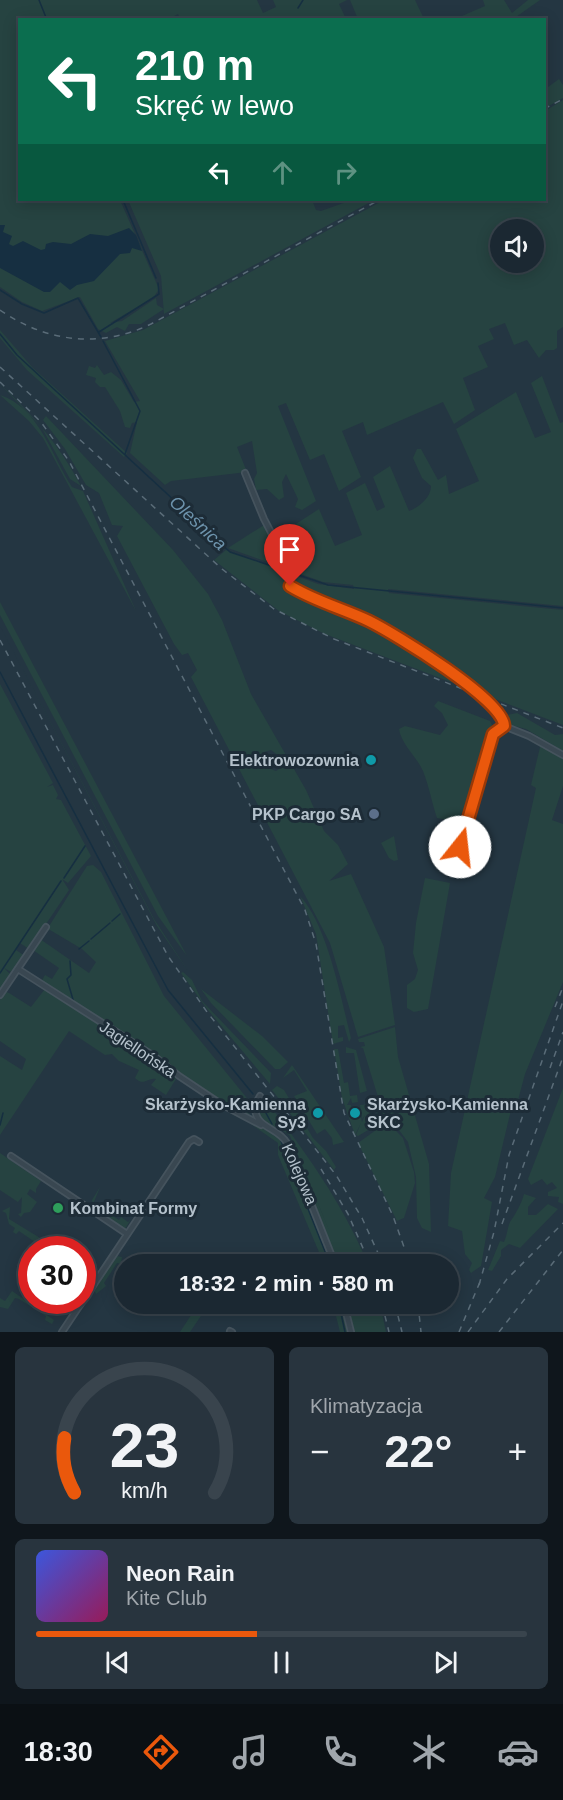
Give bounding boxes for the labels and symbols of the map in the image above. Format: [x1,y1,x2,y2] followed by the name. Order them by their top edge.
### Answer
[166,492,230,554] water label: Oleśnica
[264,524,315,586] pin
[229,752,359,769] place label: Elektrowozownia
[364,753,378,767] marker: Elektrowozownia
[252,806,362,823] place label: PKP Cargo SA
[367,807,381,821] marker: PKP Cargo SA
[428,815,492,879] position arrow
[96,1018,179,1081] street label: Jagiellońska
[145,1096,306,1131] place label: Skarżysko-Kamienna Sy3
[367,1096,528,1131] place label: Skarżysko-Kamienna SKC
[311,1106,325,1120] marker: Skarżysko-Kamienna Sy3
[348,1106,362,1120] marker: Skarżysko-Kamienna SKC
[279,1141,321,1207] street label: Kolejowa
[70,1200,197,1217] place label: Kombinat Formy
[51,1201,65,1215] marker: Kombinat Formy
[18,1236,96,1314] speed limit sign: 30

